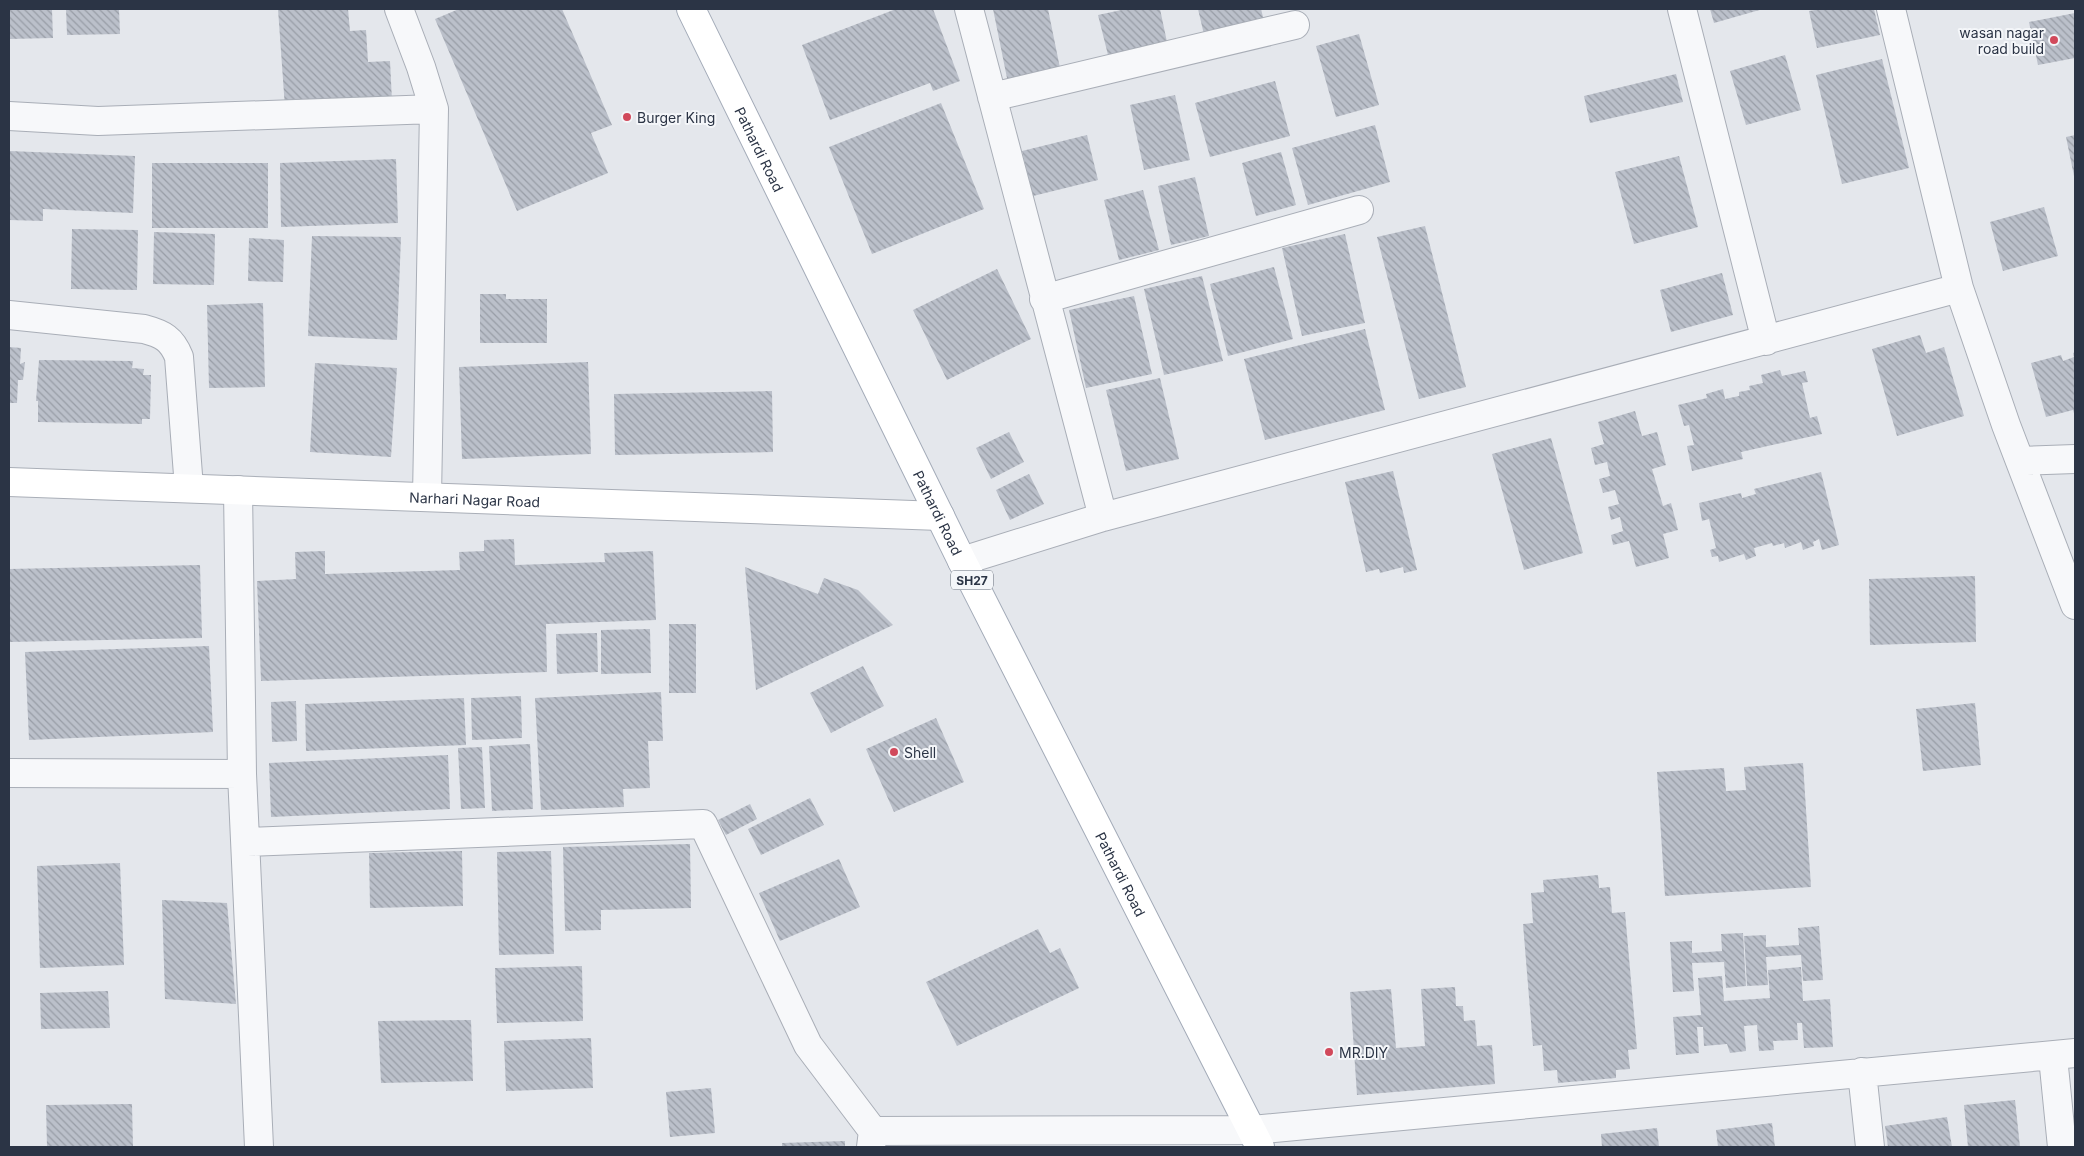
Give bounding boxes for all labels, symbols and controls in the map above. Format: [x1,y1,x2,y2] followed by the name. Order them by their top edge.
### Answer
[1959,24,2044,57] place label: wasan nagar road build
[2048,34,2060,46] marker: wasan nagar road build
[732,104,788,194] street label: Pathardi Road
[637,109,715,126] place label: Burger King
[621,111,633,123] marker: Burger King
[910,467,966,558] street label: Pathardi Road
[409,488,540,510] street label: Narhari Nagar Road
[951,570,993,590] road number: SH27
[904,744,936,761] place label: Shell
[888,746,900,758] marker: Shell
[1093,829,1150,919] street label: Pathardi Road
[1339,1044,1389,1061] place label: MR.DIY
[1323,1046,1335,1058] marker: MR.DIY

